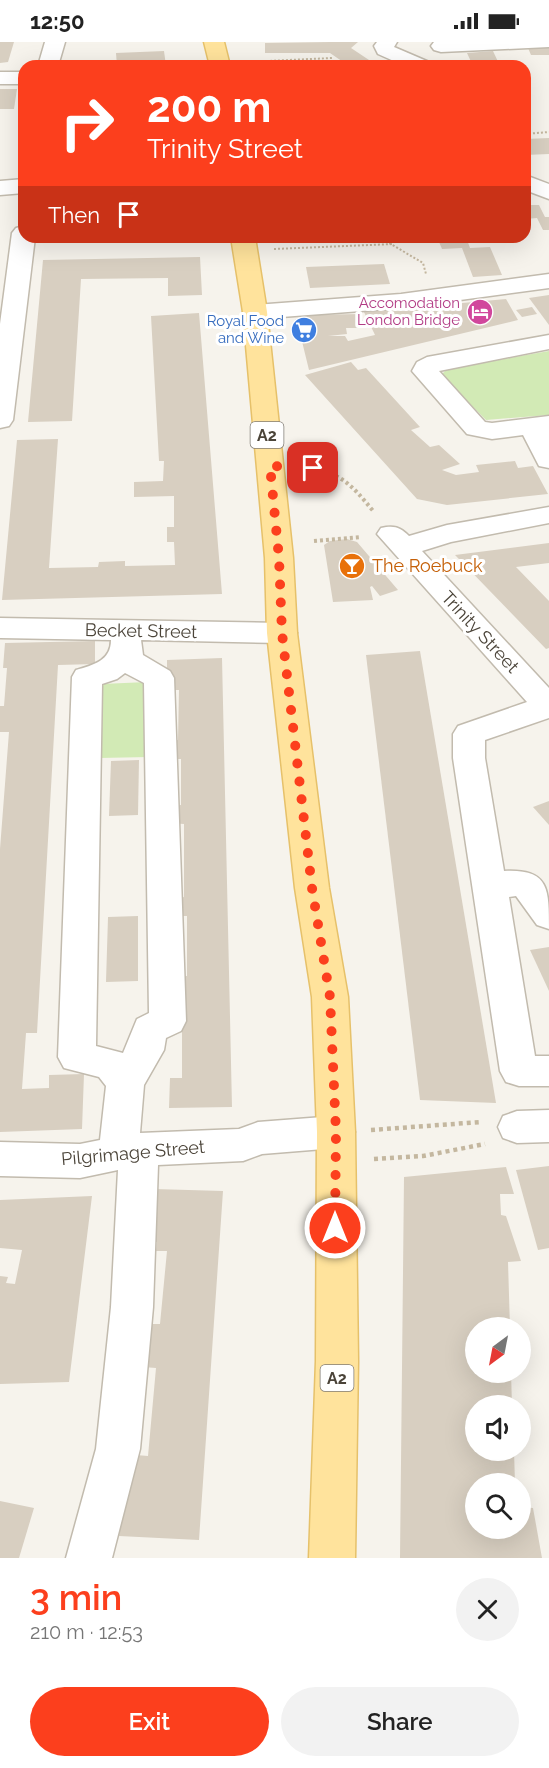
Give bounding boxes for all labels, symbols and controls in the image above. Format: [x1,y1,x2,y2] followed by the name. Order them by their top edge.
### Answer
[30,8,84,34] text: 12:50
[147,83,271,132] text: 200 m
[48,84,126,162] icon: right
[147,133,303,164] text: Trinity Street
[112,198,145,231] icon: arrive
[48,202,100,228] text: Then
[357,294,460,329] place label: Accomodation London Bridge
[465,297,495,327] hotel icon: Accomodation London Bridge
[207,312,284,347] place label: Royal Food and Wine
[289,315,319,345] supermarket icon: Royal Food and Wine
[250,422,284,448] road number: A2
[287,442,338,493] pin
[296,451,329,484] icon: arrive
[337,551,367,581] bar icon: The Roebuck
[372,555,483,576] place label: The Roebuck
[437,587,523,677] street label: Trinity Street
[85,619,197,642] street label: Becket Street
[60,1136,206,1169] street label: Pilgrimage Street
[303,1196,367,1260] position arrow
[465,1317,531,1383] north arrow
[465,1317,531,1539] map controls
[320,1365,354,1391] road number: A2
[465,1395,531,1461] button: sound
[465,1473,531,1539] button: search
[30,1576,122,1618] text: 3 min
[456,1578,519,1641] button: close
[30,1620,143,1644] text: 210 m · 12:53
[30,1687,269,1756] button: Exit
[281,1687,519,1756] button: Share

